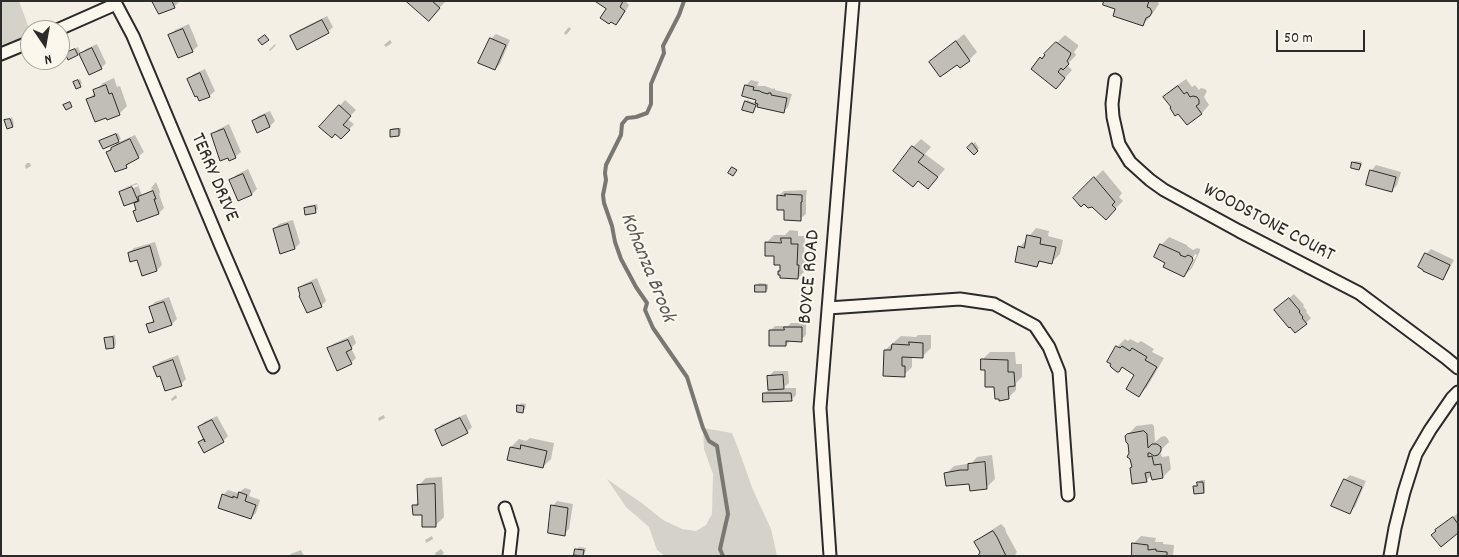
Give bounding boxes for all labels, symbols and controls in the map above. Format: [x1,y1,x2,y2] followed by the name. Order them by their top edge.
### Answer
[20,20,70,70] north arrow
[1279,20,1368,52] scale bar
[1284,28,1313,50] text: 50 m
[42,48,53,69] text: N
[184,130,242,226] street label: TERRY DRIVE
[1198,179,1338,269] street label: WOODSTONE COURT
[613,210,679,326] water label: Kohanza Brook
[795,229,827,325] street label: BOYCE ROAD

